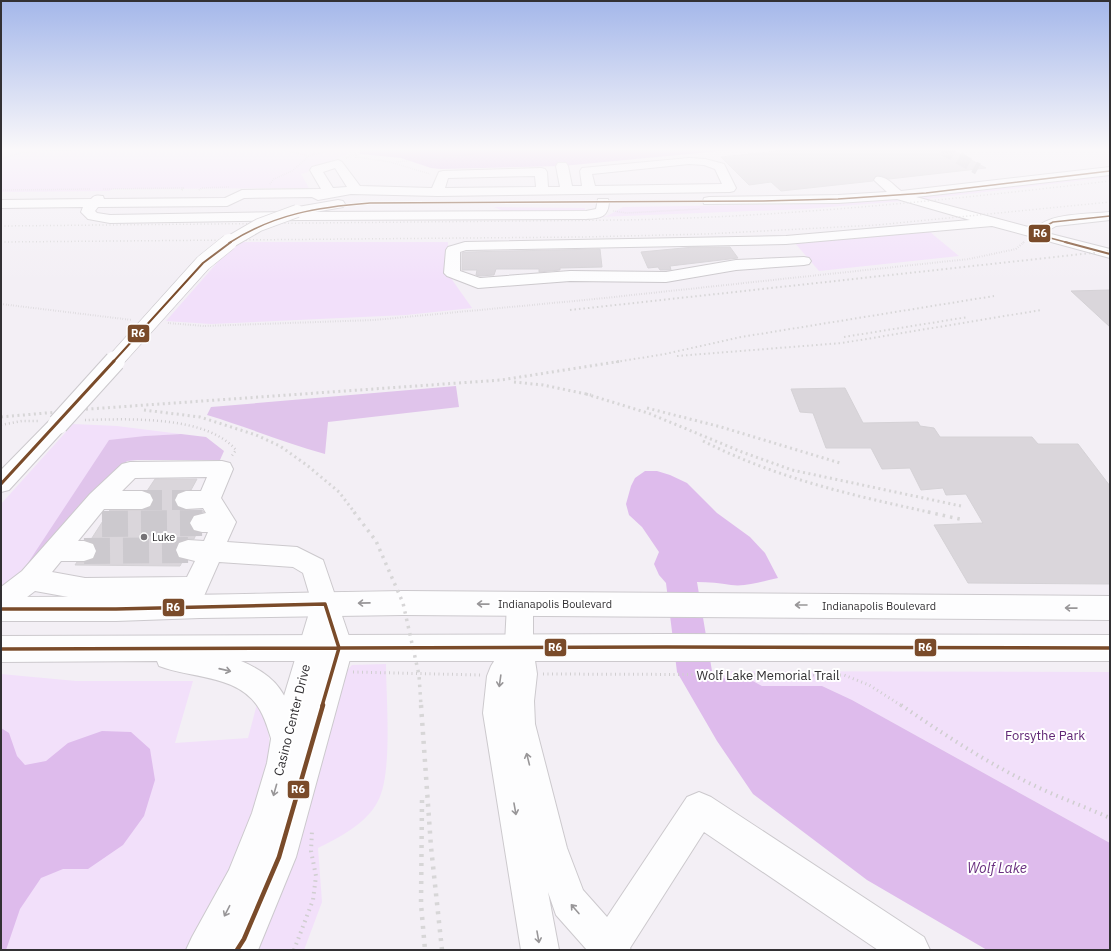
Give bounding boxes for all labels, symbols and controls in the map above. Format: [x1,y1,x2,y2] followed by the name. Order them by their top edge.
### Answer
[1028,224,1051,243] line badge: R6
[1033,226,1047,240] text: R6
[127,324,150,343] line badge: R6
[131,326,145,340] text: R6
[152,530,175,544] place label: Luke
[139,532,149,542] marker: Luke
[498,597,612,611] street label: Indianapolis Boulevard
[162,598,185,617] line badge: R6
[358,599,371,607] one-way arrow
[822,599,936,613] street label: Indianapolis Boulevard
[166,600,180,614] text: R6
[477,600,490,608] one-way arrow
[795,601,808,609] one-way arrow
[1065,604,1078,612] one-way arrow
[544,638,567,657] line badge: R6
[914,638,937,657] line badge: R6
[548,640,562,654] text: R6
[918,640,932,654] text: R6
[270,662,314,778] street label: Casino Center Drive
[218,666,231,674] one-way arrow
[697,667,840,684] street label: Wolf Lake Memorial Trail
[497,674,504,687] one-way arrow
[1005,727,1085,744] park label: Forsythe Park
[523,753,531,766] one-way arrow
[287,780,310,799] line badge: R6
[291,782,305,796] text: R6
[271,784,278,797] one-way arrow
[511,802,519,815] one-way arrow
[967,859,1027,877] water label: Wolf Lake
[570,904,579,915] one-way arrow
[223,905,230,917] one-way arrow
[534,930,542,943] one-way arrow

